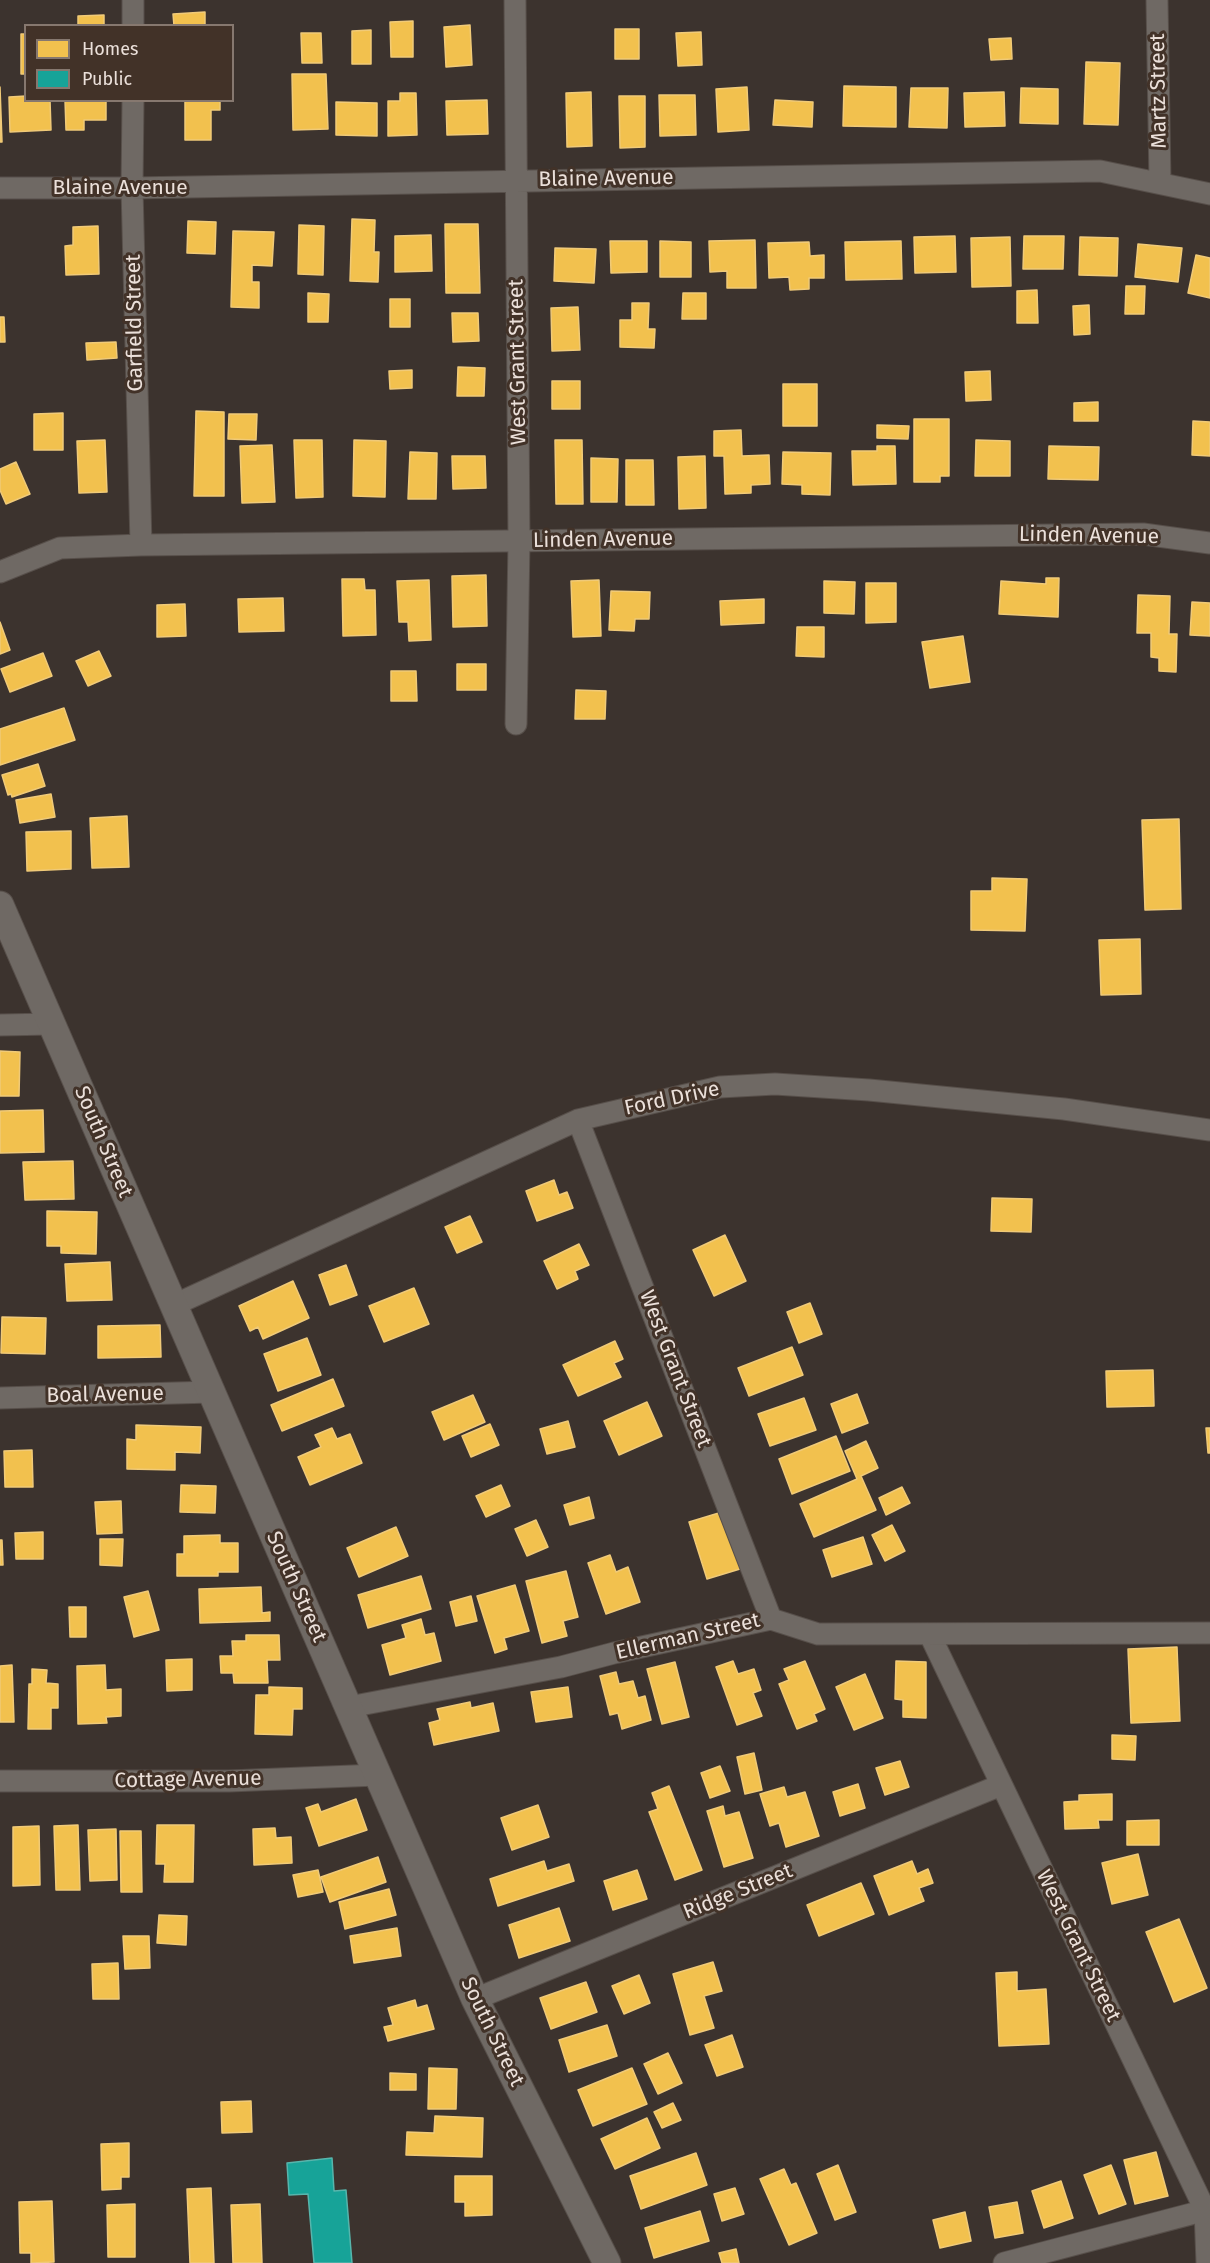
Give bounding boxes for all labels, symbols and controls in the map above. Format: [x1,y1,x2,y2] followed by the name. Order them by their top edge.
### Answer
[24,24,234,102] legend
[1145,33,1173,149] street label: Martz Street
[82,38,138,60] text: Homes
[82,68,132,90] text: Public
[538,165,674,193] street label: Blaine Avenue
[52,175,188,201] street label: Blaine Avenue
[121,254,149,392] street label: Garfield Street
[504,279,532,445] street label: West Grant Street
[1019,522,1159,550] street label: Linden Avenue
[533,526,673,554] street label: Linden Avenue
[622,1077,722,1121] street label: Ford Drive
[68,1083,138,1201] street label: South Street
[633,1287,717,1451] street label: West Grant Street
[46,1381,164,1409] street label: Boal Avenue
[260,1528,332,1646] street label: South Street
[613,1608,763,1666] street label: Ellerman Street
[114,1766,262,1794] street label: Cottage Avenue
[680,1859,796,1925] street label: Ridge Street
[1030,1866,1126,2026] street label: West Grant Street
[455,1973,529,2091] street label: South Street

